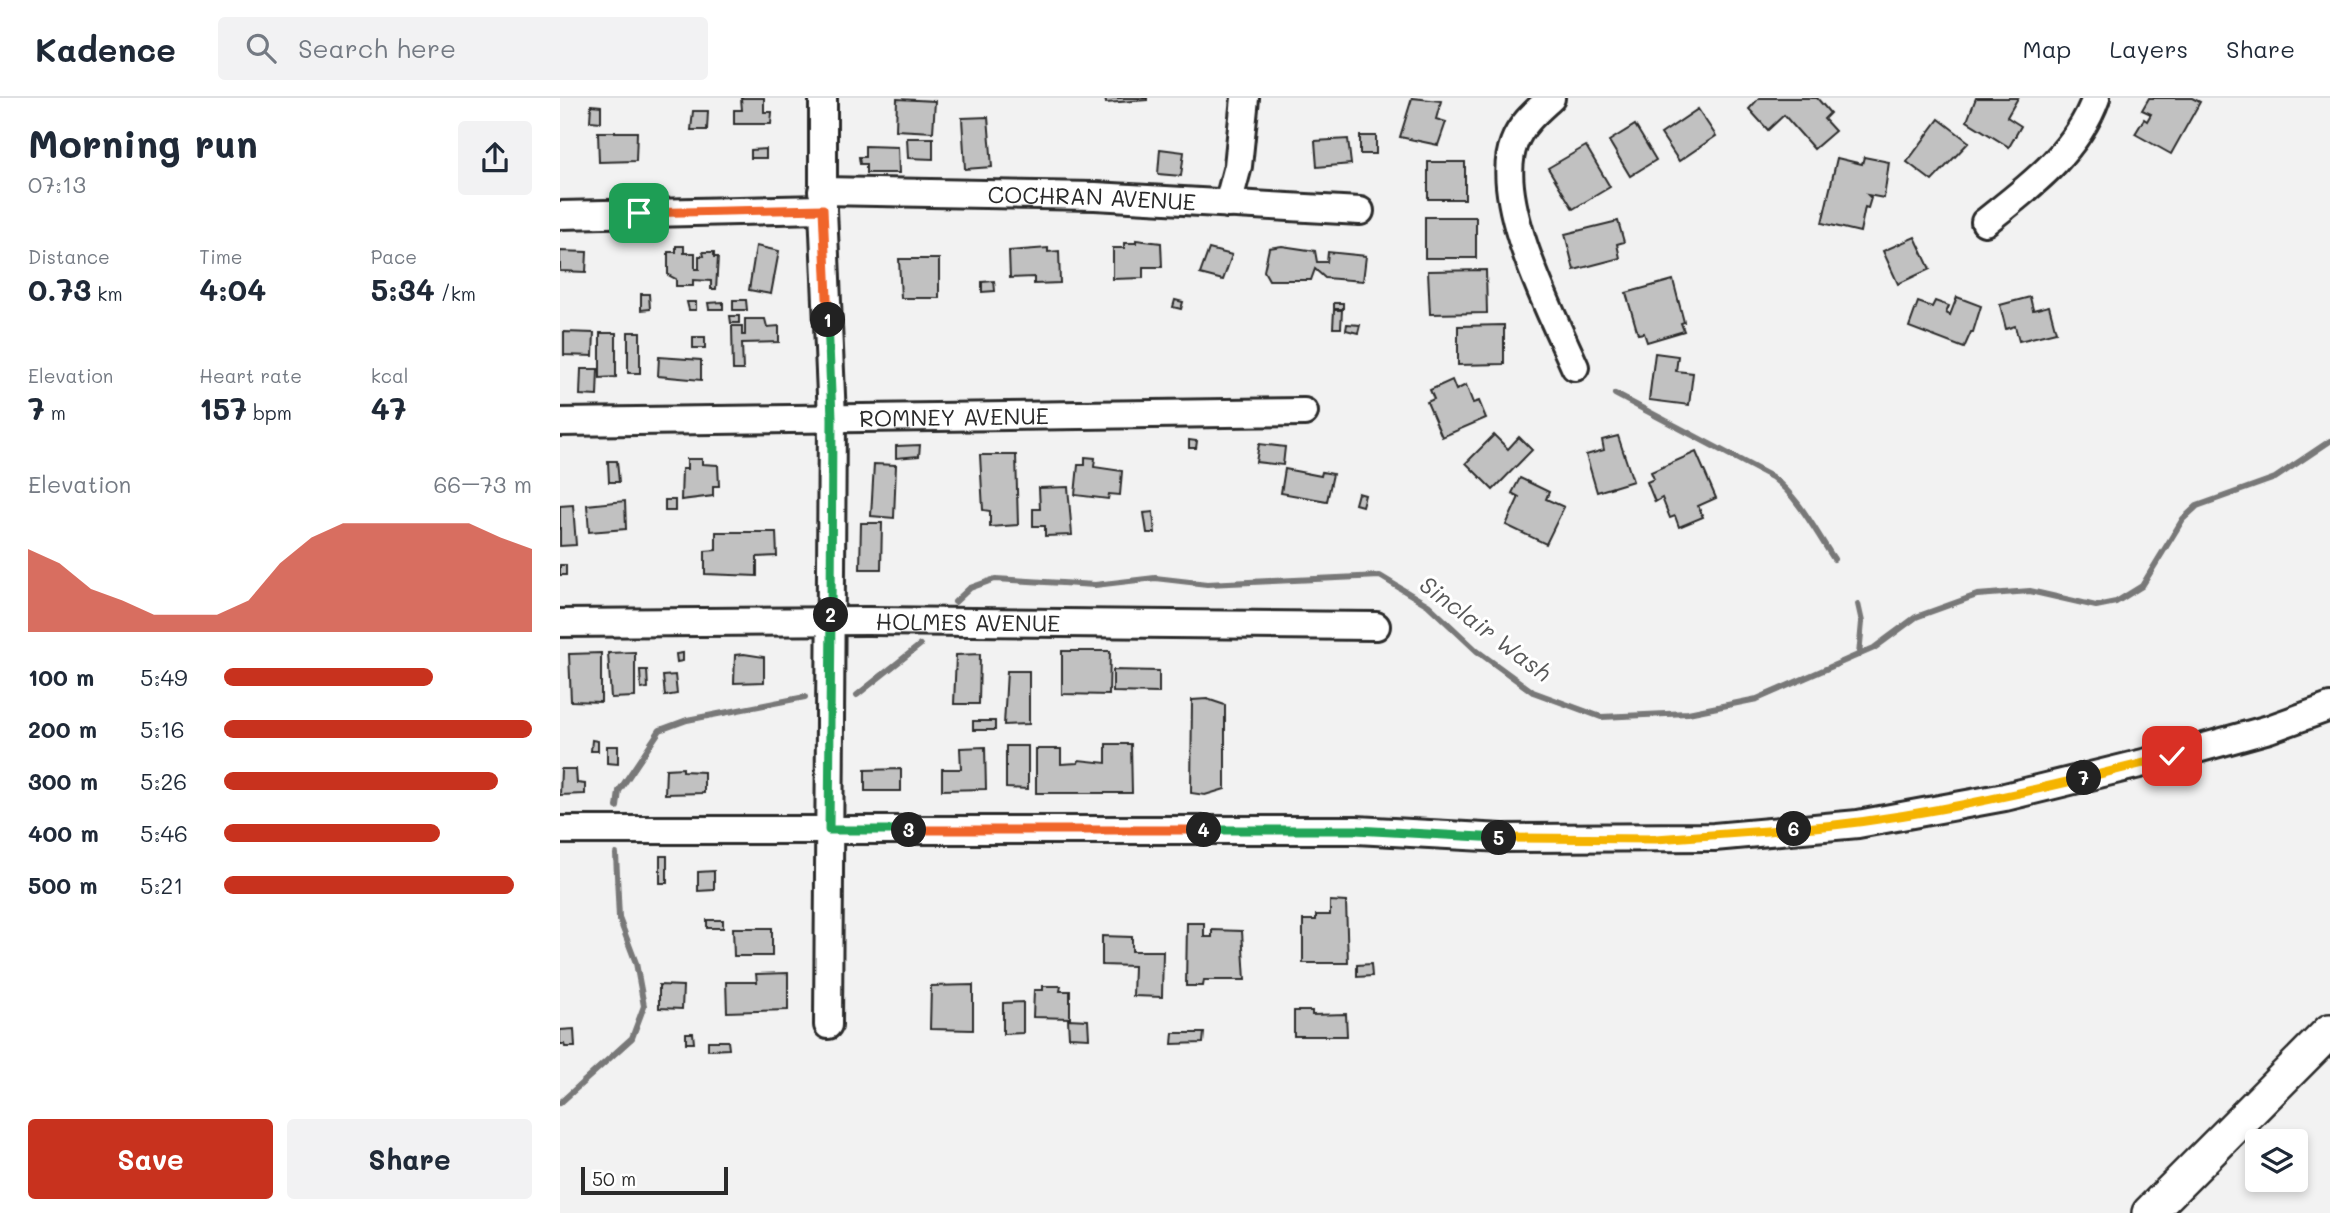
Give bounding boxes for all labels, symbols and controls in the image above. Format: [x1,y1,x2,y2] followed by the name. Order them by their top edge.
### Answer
[218,17,708,80] search box
[35,27,176,70] text: Kadence
[242,29,280,67] icon: search
[298,31,456,65] text: Search here
[2023,33,2071,64] text: Map
[2109,33,2188,64] text: Layers
[2226,33,2295,64] text: Share
[28,118,258,168] text: Morning run
[458,121,532,195] button: share
[28,169,86,199] text: 07:13
[987,179,1197,217] street label: COCHRAN AVENUE
[609,183,669,243] pin
[620,194,658,232] icon: arrive
[28,244,110,269] text: Distance
[199,244,243,269] text: Time
[371,244,417,269] text: Pace
[28,269,91,309] text: 0.73
[199,269,266,309] text: 4:04
[371,269,435,309] text: 5:34
[91,281,123,306] text: km
[435,281,476,306] text: /km
[810,302,846,338] pin: 1
[823,307,832,332] text: 1
[28,363,113,388] text: Elevation
[199,363,302,388] text: Heart rate
[371,363,409,388] text: kcal
[28,388,45,428] text: 7
[199,388,247,428] text: 157
[371,388,406,428] text: 47
[45,400,66,425] text: m
[247,400,292,425] text: bpm
[859,400,1049,433] street label: ROMNEY AVENUE
[28,469,131,499] text: Elevation
[433,469,532,499] text: 66–73 m
[1414,568,1558,688] water label: Sinclair Wash
[814,598,848,632] pin: 2
[825,602,836,627] text: 2
[876,606,1060,638] street label: HOLMES AVENUE
[28,662,94,692] text: 100 m
[140,662,188,692] text: 5:49
[28,714,97,744] text: 200 m
[140,714,185,744] text: 5:16
[2142,726,2202,786] pin
[2153,737,2191,775] icon: check
[2066,760,2102,796] pin: 7
[2078,765,2089,790] text: 7
[28,766,98,796] text: 300 m
[140,766,187,796] text: 5:26
[892,812,926,848] pin: 3
[1186,812,1222,848] pin: 4
[1776,812,1812,846] pin: 6
[1788,816,1799,841] text: 6
[903,817,914,842] text: 3
[1197,817,1210,842] text: 4
[28,818,99,848] text: 400 m
[140,818,188,848] text: 5:46
[1482,820,1516,856] pin: 5
[1493,825,1504,850] text: 5
[28,870,98,900] text: 500 m
[140,870,184,900] text: 5:21
[28,1119,273,1199] button: Save
[287,1119,532,1199] button: Share
[2245,1129,2308,1192] map controls
[2245,1129,2308,1192] button: layers
[581,1164,728,1196] scale bar
[592,1166,636,1191] text: 50 m

